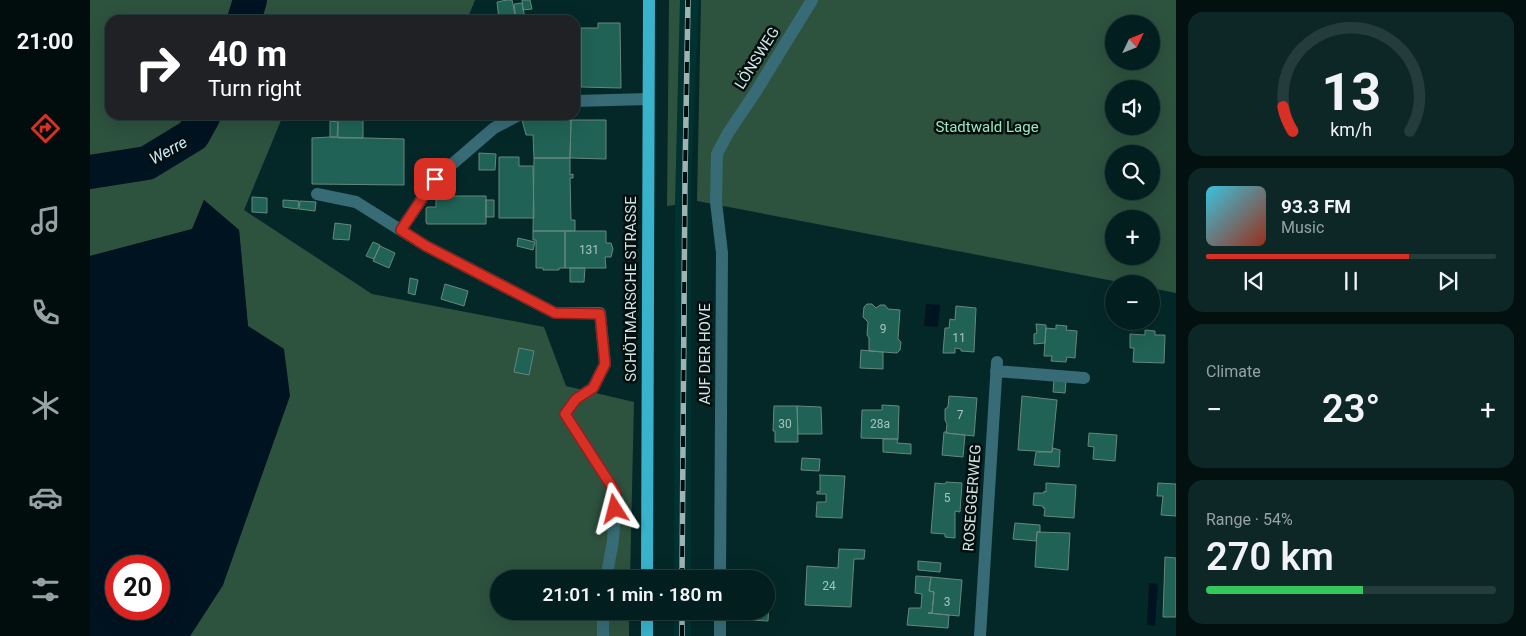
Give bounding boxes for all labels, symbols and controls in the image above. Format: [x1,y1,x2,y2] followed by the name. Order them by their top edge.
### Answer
[1105,15,1160,70] north arrow
[1105,15,1160,330] map controls
[731,24,783,92] street label: LÖNSWEG
[17,29,73,54] text: 21:00
[208,34,287,75] text: 40 m
[125,35,190,100] icon: right
[1321,62,1381,123] text: 13
[208,76,302,101] text: Turn right
[1105,80,1160,135] button: sound
[28,111,63,146] icon: directions
[935,118,1039,136] park label: Stadtwald Lage
[1330,119,1372,140] text: km/h
[146,132,190,169] water label: Werre
[1105,145,1160,200] button: search
[414,158,456,200] pin
[421,165,449,193] icon: arrive
[1281,195,1351,218] text: 93.3 FM
[622,196,640,382] street label: SCHÖTMARSCHE STRASSE
[28,203,63,238] icon: music
[1105,210,1160,265] button: +
[1281,218,1324,237] text: Music
[579,243,599,257] house number: 131
[1240,267,1268,295] icon: previous
[1337,267,1365,295] icon: pause
[1434,267,1462,295] icon: next
[1105,275,1160,330] button: −
[28,295,63,330] icon: phone
[696,303,714,405] street label: AUF DER HOVE
[880,322,886,336] house number: 9
[952,331,966,345] house number: 11
[1206,362,1261,381] text: Climate
[1322,387,1380,431] text: 23°
[28,388,63,423] icon: climate
[1206,393,1222,426] text: −
[1480,393,1496,426] text: +
[957,408,964,422] house number: 7
[778,417,792,431] house number: 30
[870,417,890,431] house number: 28a
[959,444,985,552] street label: ROSEGGERWEG
[28,480,63,515] icon: car
[588,482,640,534] position arrow
[944,491,951,505] house number: 5
[1206,510,1293,529] text: Range · 54%
[1206,535,1334,579] text: 270 km
[105,555,170,620] speed limit sign: 20
[28,572,63,607] icon: filters
[822,579,836,593] house number: 24
[542,583,723,606] text: 21:01 · 1 min · 180 m
[944,595,950,609] house number: 3

